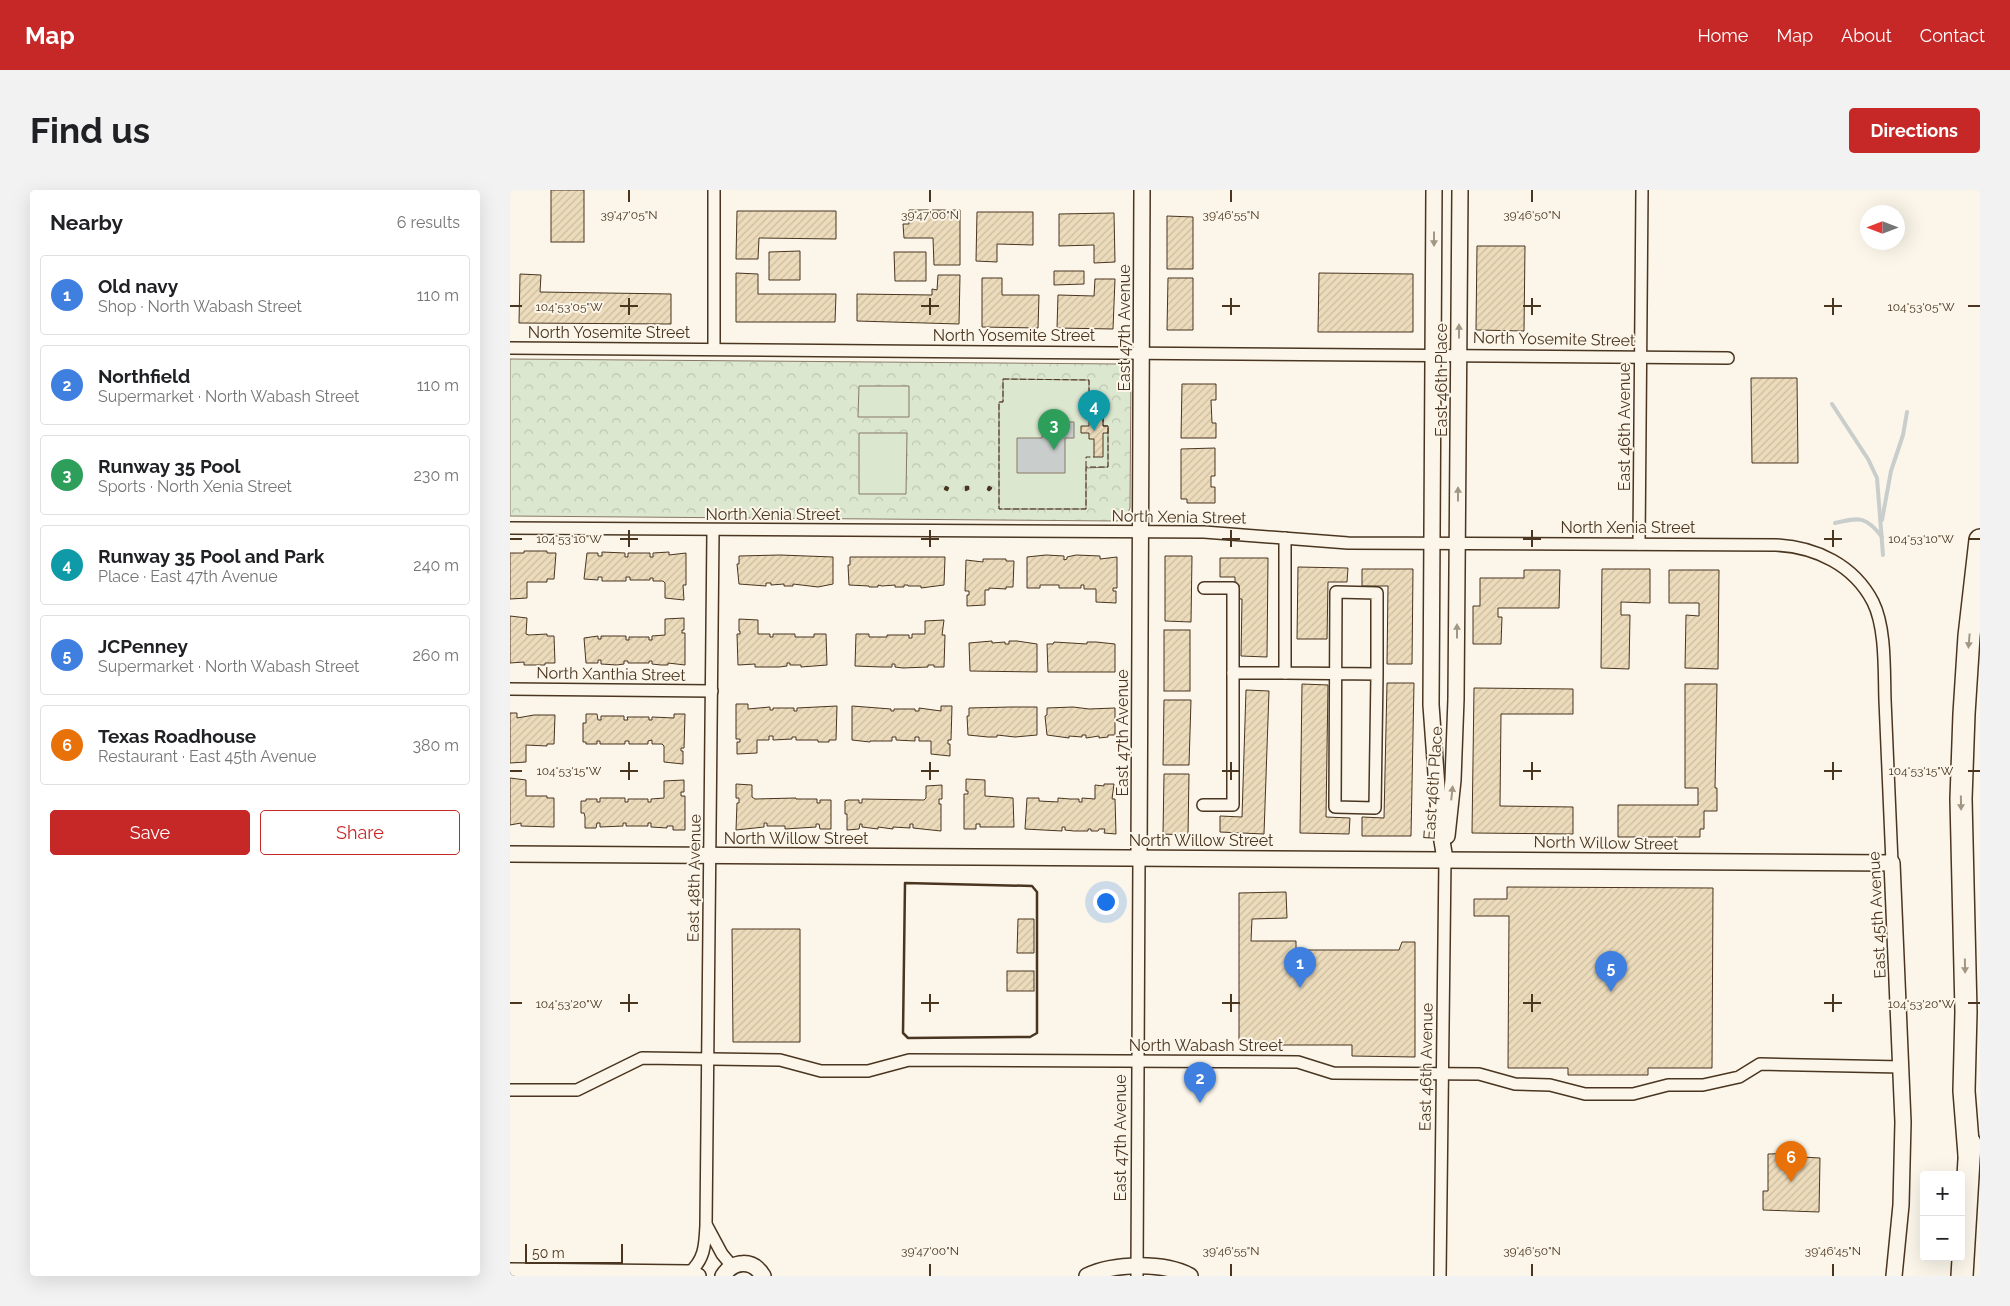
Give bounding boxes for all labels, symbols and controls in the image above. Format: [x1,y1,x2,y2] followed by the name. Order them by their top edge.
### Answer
[25,21,75,50] text: Map
[1697,25,1748,46] text: Home
[1776,25,1813,46] text: Map
[1841,25,1892,46] text: About
[1920,25,1985,46] text: Contact
[1849,108,1980,153] button: Directions
[30,110,150,151] text: Find us
[1860,205,1905,250] north arrow
[600,208,658,222] text: 39°47'05"N
[901,208,959,222] text: 39°47'00"N
[1203,208,1259,222] text: 39°46'55"N
[1503,208,1561,222] text: 39°46'50"N
[50,210,123,235] text: Nearby
[397,213,460,232] text: 6 results
[1430,231,1438,247] one-way arrow
[1115,264,1134,392] street label: East 47th Avenue
[98,275,178,297] text: Old navy
[63,286,71,305] text: 1
[417,286,459,305] text: 110 m
[98,297,302,316] text: Shop · North Wabash Street
[536,300,603,314] text: 104°53'05"W
[1888,300,1955,314] text: 104°53'05"W
[528,323,691,342] street label: North Yosemite Street
[1432,323,1451,437] street label: East 46th Place
[1455,323,1463,339] one-way arrow
[933,326,1096,345] street label: North Yosemite Street
[1473,328,1636,350] street label: North Yosemite Street
[1615,363,1634,491] street label: East 46th Avenue
[98,365,190,387] text: Northfield
[62,376,72,395] text: 2
[417,376,459,395] text: 110 m
[98,387,359,406] text: Supermarket · North Wabash Street
[1078,390,1110,431] pin: 4
[1038,409,1070,450] pin: 3
[98,455,241,477] text: Runway 35 Pool
[63,466,71,485] text: 3
[414,466,459,485] text: 230 m
[98,477,292,496] text: Sports · North Xenia Street
[1454,485,1462,501] one-way arrow
[706,505,841,524] street label: North Xenia Street
[1111,506,1247,528] street label: North Xenia Street
[1561,518,1696,537] street label: North Xenia Street
[536,532,602,546] text: 104°53'10"W
[1888,532,1954,546] text: 104°53'10"W
[98,545,324,567] text: Runway 35 Pool and Park
[62,556,72,575] text: 4
[413,556,459,575] text: 240 m
[98,567,278,586] text: Place · East 47th Avenue
[1453,623,1461,639] one-way arrow
[1965,633,1973,649] one-way arrow
[98,635,188,657] text: JCPenney
[63,646,71,665] text: 5
[412,646,459,665] text: 260 m
[98,657,359,676] text: Supermarket · North Wabash Street
[536,663,686,685] street label: North Xanthia Street
[1113,669,1132,797] street label: East 47th Avenue
[98,725,256,747] text: Texas Roadhouse
[1420,726,1446,840] street label: East 46th Place
[62,736,72,755] text: 6
[412,736,459,755] text: 380 m
[98,747,316,766] text: Restaurant · East 45th Avenue
[537,764,602,778] text: 104°53'15"W
[1889,764,1954,778] text: 104°53'15"W
[1448,785,1456,801] one-way arrow
[1957,795,1965,811] one-way arrow
[50,810,250,855] button: Save
[260,810,460,855] button: Share
[683,814,705,942] street label: East 48th Avenue
[724,829,869,848] street label: North Willow Street
[1129,831,1274,850] street label: North Willow Street
[1533,832,1679,854] street label: North Willow Street
[1864,851,1890,979] street label: East 45th Avenue
[1093,889,1119,915] your location
[1284,947,1316,988] pin: 1
[1595,951,1627,992] pin: 5
[1961,958,1969,974] one-way arrow
[536,997,603,1011] text: 104°53'20"W
[1888,997,1955,1011] text: 104°53'20"W
[1415,1003,1437,1131] street label: East 46th Avenue
[1129,1036,1284,1055] street label: North Wabash Street
[1184,1062,1216,1103] pin: 2
[1111,1074,1130,1202] street label: East 47th Avenue
[1775,1141,1807,1182] pin: 6
[1920,1171,1965,1261] map controls
[1920,1171,1965,1216] button: +
[1920,1216,1965,1261] button: −
[525,1241,622,1264] scale bar
[901,1244,959,1258] text: 39°47'00"N
[1203,1244,1259,1258] text: 39°46'55"N
[1503,1244,1561,1258] text: 39°46'50"N
[1805,1244,1861,1258] text: 39°46'45"N
[532,1245,565,1261] text: 50 m

